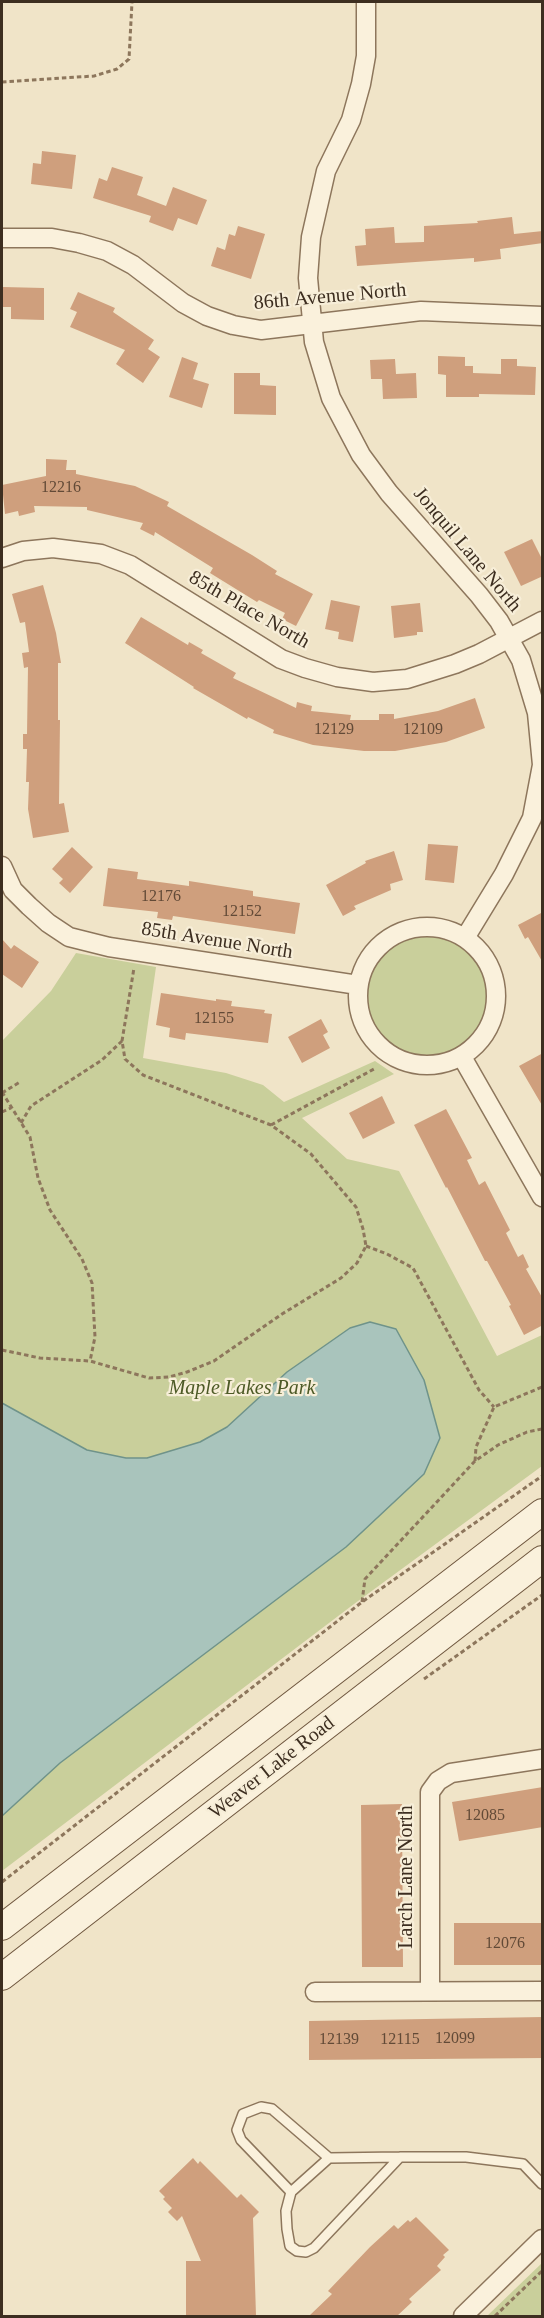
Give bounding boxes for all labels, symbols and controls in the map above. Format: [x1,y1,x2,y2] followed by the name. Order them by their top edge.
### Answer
[253,278,407,316] street label: 86th Avenue North
[41,478,81,498] house number: 12216
[408,483,526,617] street label: Jonquil Lane North
[184,566,314,654] street label: 85th Place North
[314,720,354,740] house number: 12129
[403,720,443,740] house number: 12109
[141,887,181,907] house number: 12176
[222,902,262,922] house number: 12152
[140,917,294,965] street label: 85th Avenue North
[194,1009,234,1029] house number: 12155
[169,1377,315,1401] park label: Maple Lakes Park
[204,1712,340,1824] street label: Weaver Lake Road
[395,1805,419,1949] street label: Larch Lane North
[465,1806,505,1826] house number: 12085
[485,1934,525,1954] house number: 12076
[435,2029,475,2049] house number: 12099
[319,2030,359,2050] house number: 12139
[380,2030,420,2050] house number: 12115

